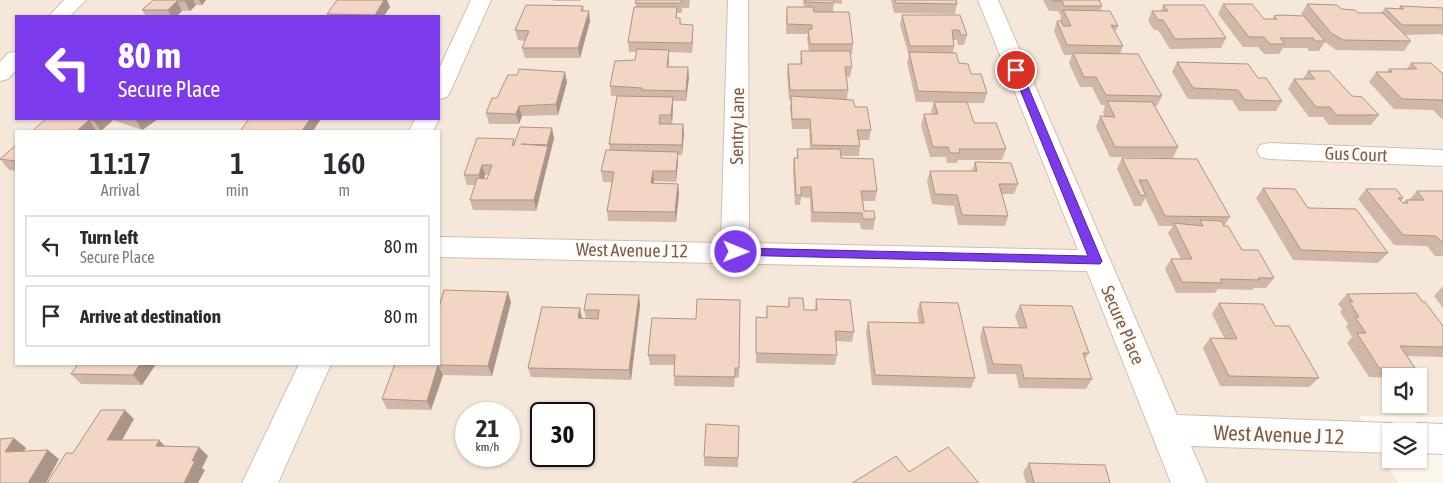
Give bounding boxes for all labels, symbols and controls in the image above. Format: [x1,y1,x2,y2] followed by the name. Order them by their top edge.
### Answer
[35,35,100,100] icon: left
[118,35,181,75] text: 80 m
[995,49,1037,91] pin
[1002,56,1030,84] icon: arrive
[118,76,220,102] text: Secure Place
[726,87,748,165] street label: Sentry Lane
[1324,142,1388,166] street label: Gus Court
[89,146,151,180] text: 11:17
[230,146,244,180] text: 1
[323,146,365,180] text: 160
[101,181,140,199] text: Arrival
[226,181,249,199] text: min
[339,181,350,199] text: m
[709,225,761,277] position arrow
[80,226,138,248] text: Turn left
[37,232,65,260] icon: left
[384,235,418,257] text: 80 m
[576,239,688,261] street label: West Avenue J 12
[80,248,154,266] text: Secure Place
[1097,282,1149,368] street label: Secure Place
[37,302,65,330] icon: arrive
[80,305,221,327] text: Arrive at destination
[384,305,418,327] text: 80 m
[1382,368,1427,468] map controls
[1382,368,1427,413] button: sound
[530,402,595,467] speed limit sign: 30
[476,414,499,442] text: 21
[1213,420,1345,448] street label: West Avenue J 12
[1382,423,1427,468] button: layers
[476,440,499,454] text: km/h

